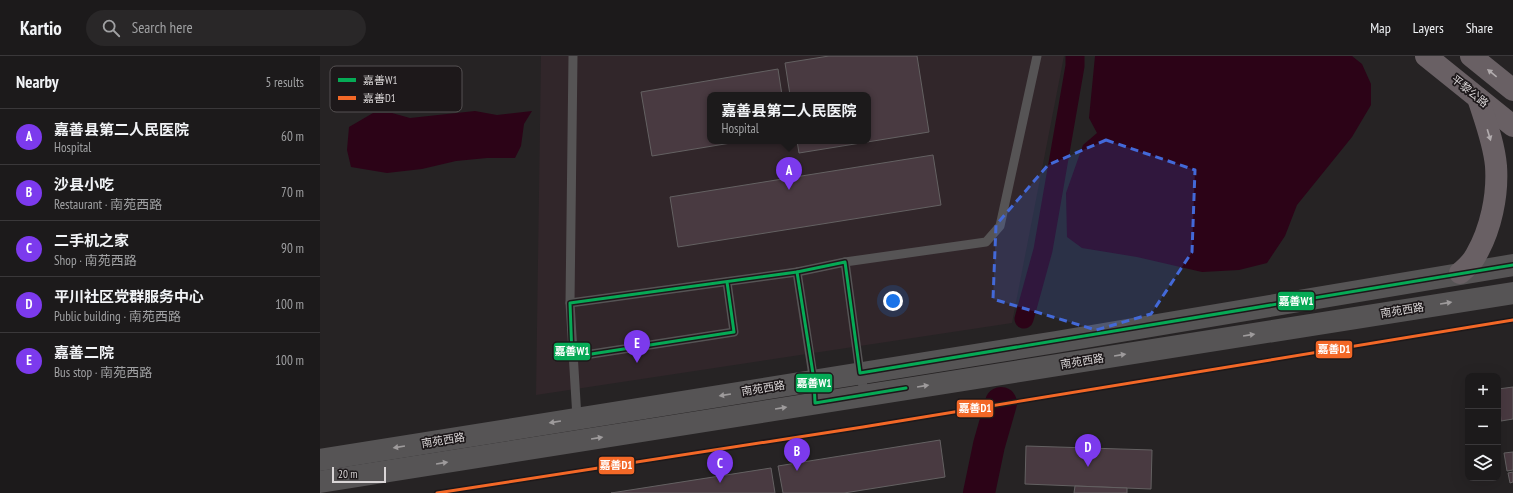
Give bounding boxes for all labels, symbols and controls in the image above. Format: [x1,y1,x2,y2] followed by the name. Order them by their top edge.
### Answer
[86,10,366,46] search box
[20,16,62,40] text: Kartio
[100,17,122,39] icon: search
[132,18,193,37] text: Search here
[1370,19,1391,37] text: Map
[1413,19,1444,37] text: Layers
[1466,19,1493,37] text: Share
[330,66,462,112] legend
[1486,69,1497,77] one-way arrow
[16,71,59,93] text: Nearby
[1448,72,1492,110] street label: 平黎公路
[363,73,397,87] text: 嘉善W1
[265,74,304,91] text: 5 results
[363,91,396,105] text: 嘉善D1
[707,92,871,144] popup
[721,101,857,120] text: 嘉善县第二人民医院
[54,120,189,139] text: 嘉善县第二人民医院
[721,120,759,137] text: Hospital
[26,128,32,145] text: A
[281,128,304,145] text: 60 m
[1486,129,1492,141] one-way arrow
[54,139,91,156] text: Hospital
[776,157,802,190] pin: A
[54,175,114,194] text: 沙县小吃
[26,184,32,201] text: B
[281,184,304,201] text: 70 m
[54,196,162,213] text: Restaurant · 南苑西路
[54,231,129,250] text: 二手机之家
[26,240,32,257] text: C
[281,240,304,257] text: 90 m
[54,252,137,269] text: Shop · 南苑西路
[54,287,204,306] text: 平川社区党群服务中心
[883,291,903,311] your location
[1277,291,1315,311] line badge: 嘉善W1
[1278,294,1314,308] text: 嘉善W1
[26,296,32,313] text: D
[275,296,304,313] text: 100 m
[1379,300,1425,320] street label: 南苑西路
[1440,300,1452,306] one-way arrow
[54,308,181,325] text: Public building · 南苑西路
[624,330,650,363] pin: E
[1242,331,1255,337] one-way arrow
[1315,340,1353,359] line badge: 嘉善D1
[553,342,591,361] line badge: 嘉善W1
[1317,342,1351,356] text: 嘉善D1
[54,343,114,362] text: 嘉善二院
[554,344,590,358] text: 嘉善W1
[1059,351,1105,371] street label: 南苑西路
[26,352,32,369] text: E
[275,352,304,369] text: 100 m
[1114,352,1126,358] one-way arrow
[54,364,152,381] text: Bus stop · 南苑西路
[795,373,833,393] line badge: 嘉善W1
[1465,373,1501,481] map controls
[1465,373,1501,409] button: +
[796,376,832,390] text: 嘉善W1
[740,378,786,398] street label: 南苑西路
[916,383,929,389] one-way arrow
[719,392,731,398] one-way arrow
[956,399,994,418] line badge: 嘉善D1
[958,401,992,415] text: 嘉善D1
[775,405,787,411] one-way arrow
[1465,409,1501,445] button: −
[549,419,561,425] one-way arrow
[420,430,466,450] street label: 南苑西路
[591,434,604,440] one-way arrow
[1075,434,1101,467] pin: D
[784,438,810,471] pin: B
[393,444,405,450] one-way arrow
[1465,445,1501,481] button: layers
[707,450,733,483] pin: C
[598,456,635,475] line badge: 嘉善D1
[599,458,633,472] text: 嘉善D1
[435,460,448,466] one-way arrow
[332,465,386,484] scale bar
[338,467,357,481] text: 20 m

